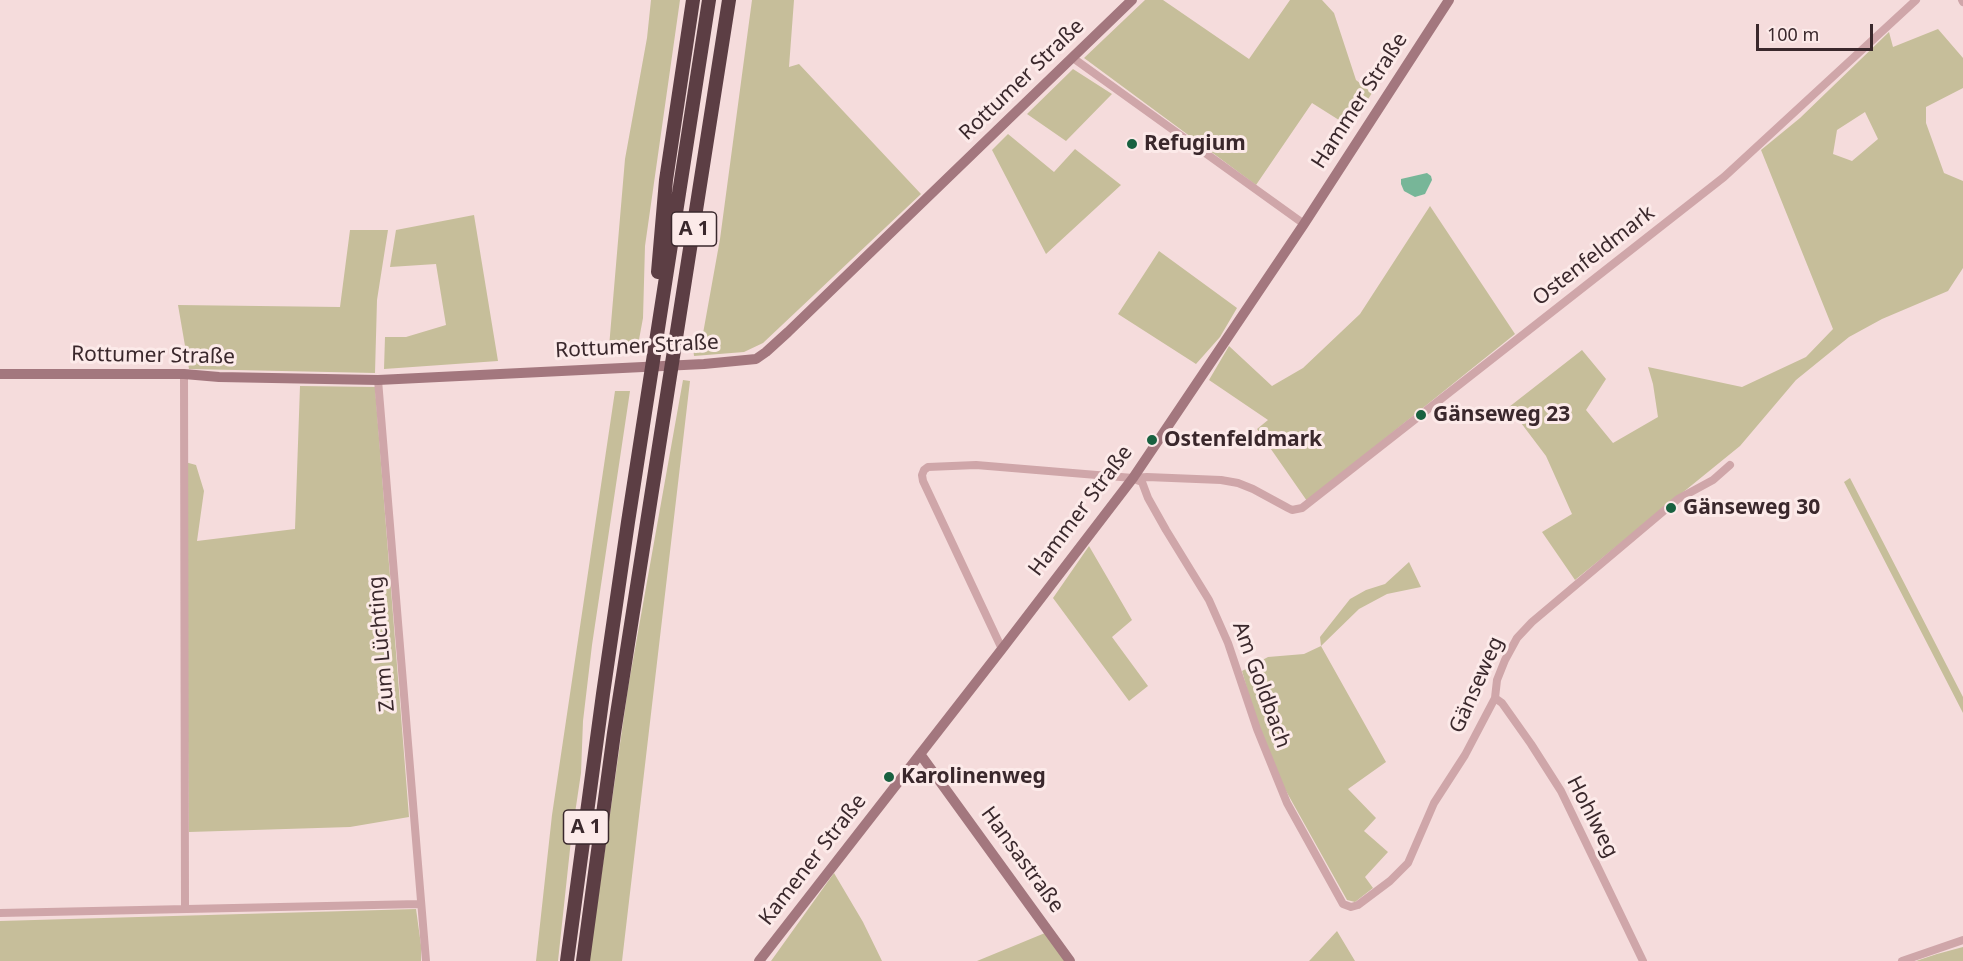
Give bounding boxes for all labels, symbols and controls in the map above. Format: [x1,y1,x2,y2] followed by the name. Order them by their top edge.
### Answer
[1759,12,1876,50] scale bar
[954,14,1090,146] street label: Rottumer Straße
[1767,22,1819,46] text: 100 m
[1307,28,1413,174] street label: Hammer Straße
[1144,131,1246,157] place label: Refugium
[1125,137,1139,151] marker: Refugium
[1528,201,1660,311] street label: Ostenfeldmark
[672,212,716,246] road number: A 1
[555,330,719,364] street label: Rottumer Straße
[71,342,235,370] street label: Rottumer Straße
[1433,402,1570,428] place label: Gänseweg 23
[1414,408,1428,422] marker: Gänseweg 23
[1164,427,1322,453] place label: Ostenfeldmark
[1145,433,1159,447] marker: Ostenfeldmark
[1024,441,1138,581] street label: Hammer Straße
[1683,495,1820,521] place label: Gänseweg 30
[1664,501,1678,515] marker: Gänseweg 30
[364,575,400,713] street label: Zum Lüchting
[1226,618,1296,752] street label: Am Goldbach
[1445,633,1509,737] street label: Gänseweg
[901,764,1046,790] place label: Karolinenweg
[882,770,896,784] marker: Karolinenweg
[1561,772,1623,862] street label: Hohlweg
[754,789,872,931] street label: Kamener Straße
[975,802,1069,918] street label: Hansastraße
[564,810,608,844] road number: A 1

